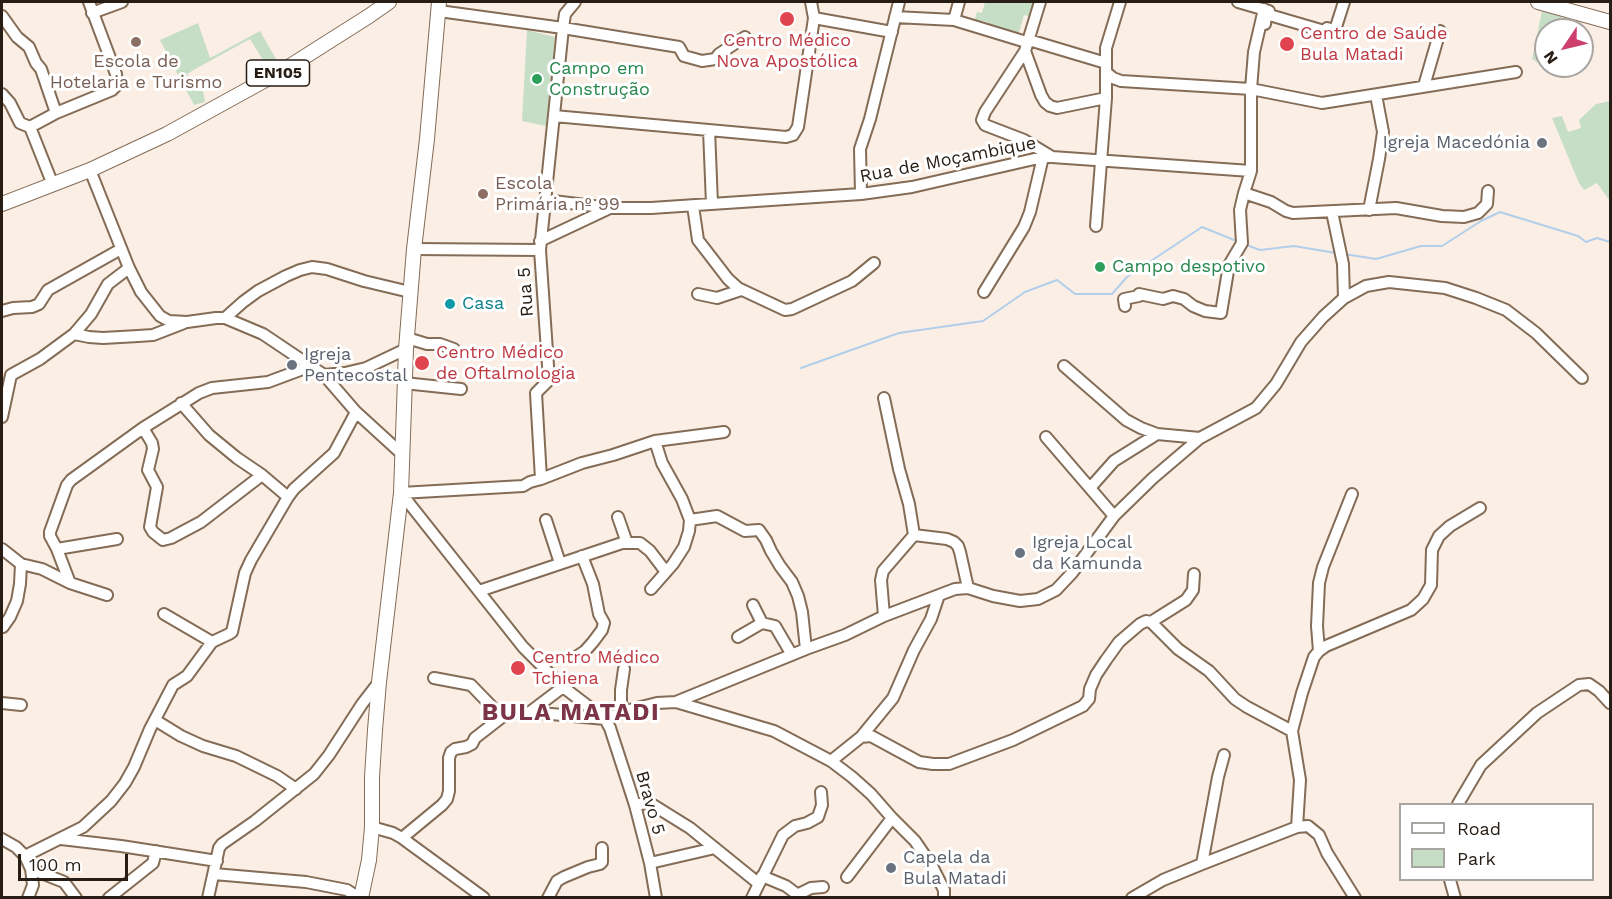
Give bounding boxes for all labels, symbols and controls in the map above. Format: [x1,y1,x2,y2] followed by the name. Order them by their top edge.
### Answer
[778,10,796,28] marker: Centro Médico Nova Apostólica
[1534,18,1594,78] north arrow
[1300,23,1447,66] place label: Centro de Saúde Bula Matadi
[716,30,858,72] place label: Centro Médico Nova Apostólica
[129,35,143,49] marker: Escola de Hotelaria e Turismo
[1278,35,1296,53] marker: Centro de Saúde Bula Matadi
[1539,47,1562,68] text: N
[50,51,222,94] place label: Escola de Hotelaria e Turismo
[549,58,650,100] place label: Campo em Construção
[246,60,310,86] road number: EN105
[530,72,544,86] marker: Campo em Construção
[858,132,1038,188] street label: Rua de Moçambique
[1383,132,1530,154] place label: Igreja Macedónia
[1535,136,1549,150] marker: Igreja Macedónia
[495,173,620,216] place label: Escola Primária nº 99
[476,187,490,201] marker: Escola Primária nº 99
[1112,256,1265,278] place label: Campo despotivo
[1093,260,1107,274] marker: Campo despotivo
[513,266,539,318] street label: Rua 5
[462,293,504,315] place label: Casa
[443,297,457,311] marker: Casa
[436,342,575,385] place label: Centro Médico de Oftalmologia
[304,344,408,386] place label: Igreja Pentecostal
[413,354,431,372] marker: Centro Médico de Oftalmologia
[285,358,299,372] marker: Igreja Pentecostal
[1032,532,1142,574] place label: Igreja Local da Kamunda
[1013,546,1027,560] marker: Igreja Local da Kamunda
[532,647,660,690] place label: Centro Médico Tchiena
[509,659,527,677] marker: Centro Médico Tchiena
[482,699,660,727] district label: BULA MATADI
[631,769,669,837] street label: Bravo 5
[1399,803,1594,881] legend
[1457,818,1501,839] text: Road
[21,842,130,880] scale bar
[903,847,1007,890] place label: Capela da Bula Matadi
[1457,848,1496,869] text: Park
[29,854,82,875] text: 100 m
[884,861,898,875] marker: Capela da Bula Matadi

